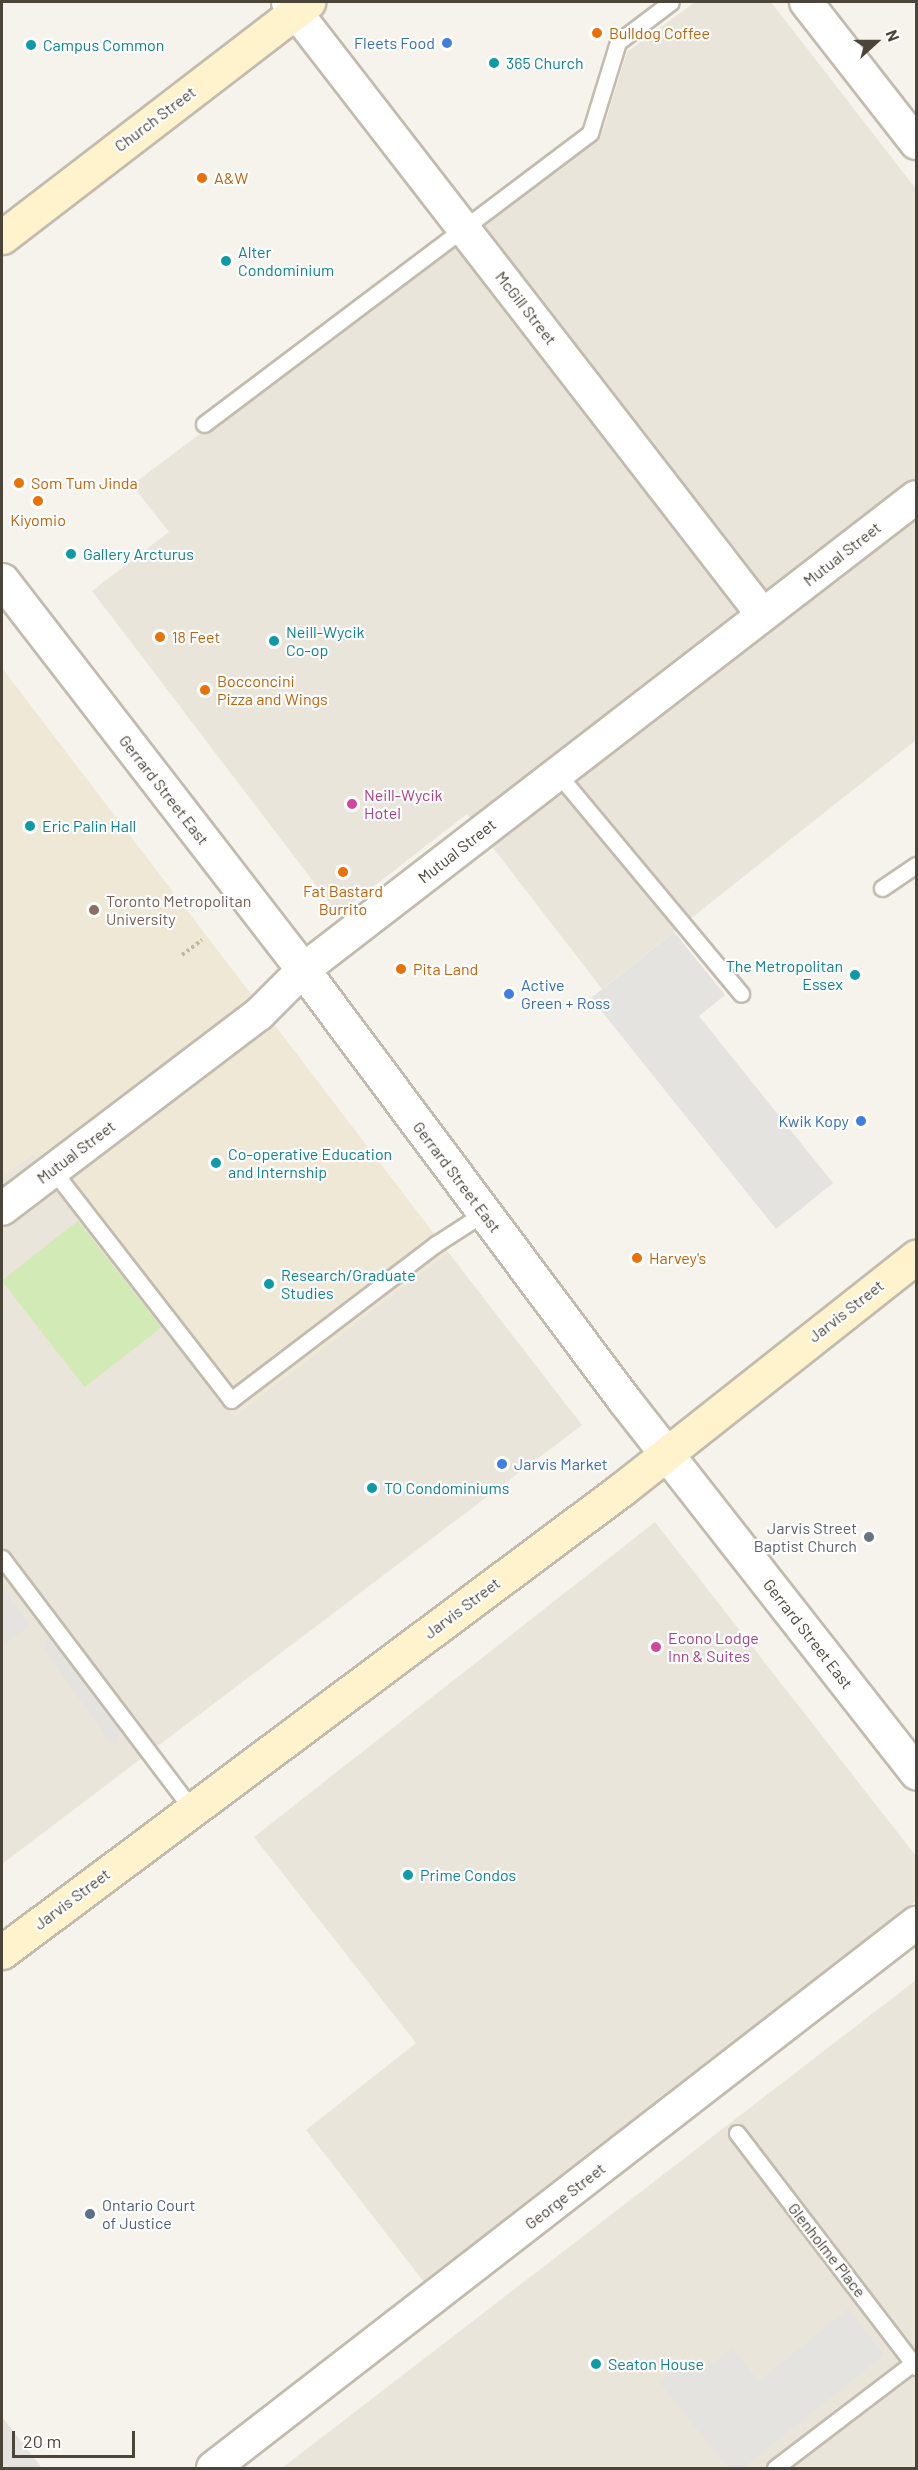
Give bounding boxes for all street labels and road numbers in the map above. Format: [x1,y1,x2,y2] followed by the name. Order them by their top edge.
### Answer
[111,82,199,156] street label: Church Street
[491,267,561,349] street label: McGill Street
[799,518,885,590] street label: Mutual Street
[115,731,213,849] street label: Gerrard Street East
[414,815,500,887] street label: Mutual Street
[33,1116,119,1188] street label: Mutual Street
[409,1118,505,1236] street label: Gerrard Street East
[805,1276,887,1346] street label: Jarvis Street
[420,1573,504,1643] street label: Jarvis Street
[759,1575,857,1693] street label: Gerrard Street East
[30,1864,114,1934] street label: Jarvis Street
[521,2159,609,2233] street label: George Street
[784,2199,870,2301] street label: Glenholme Place

